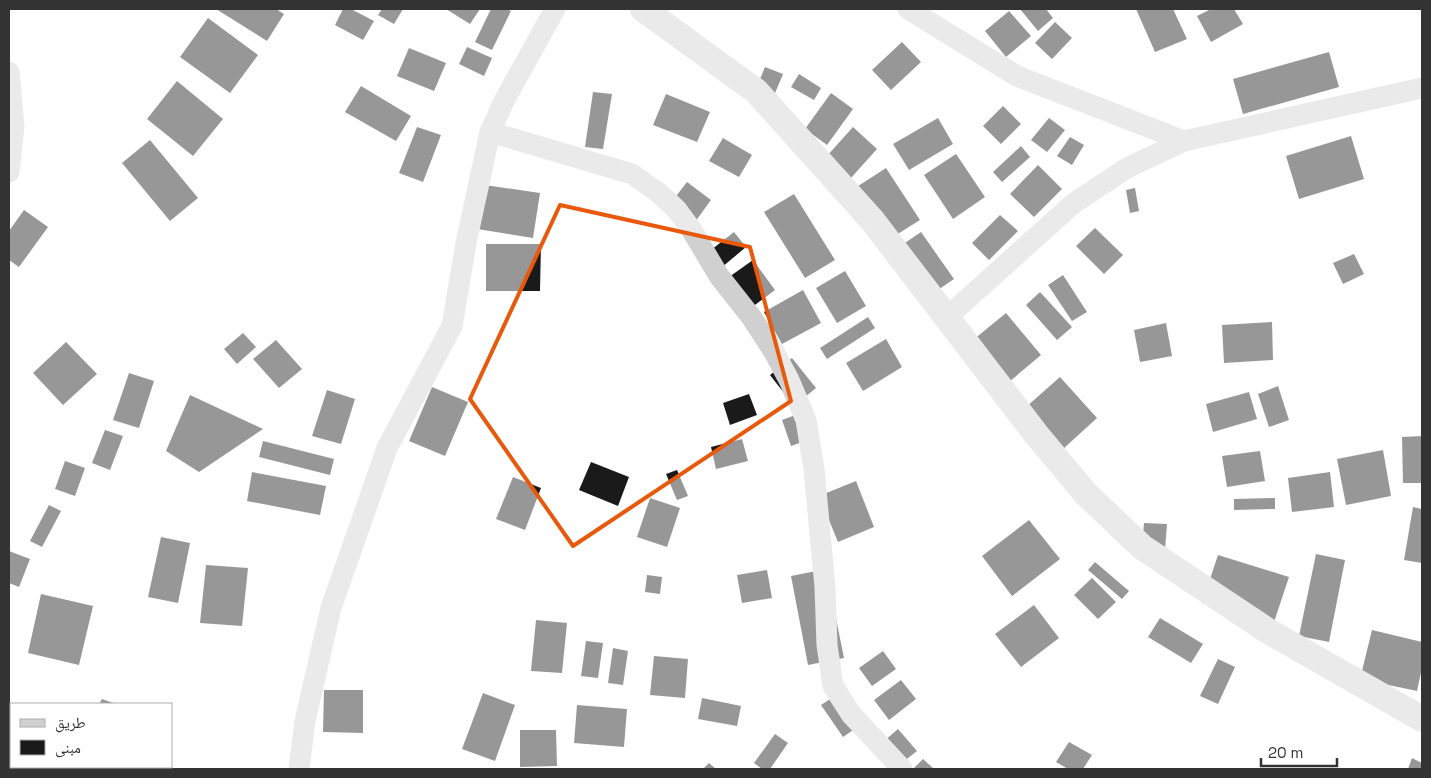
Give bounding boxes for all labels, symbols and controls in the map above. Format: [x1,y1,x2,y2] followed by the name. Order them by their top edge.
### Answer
[10,703,172,768] legend
[55,713,86,733] text: طريق
[1261,736,1337,768] scale bar
[55,738,81,758] text: مبنى
[1268,743,1303,762] text: 20 m

